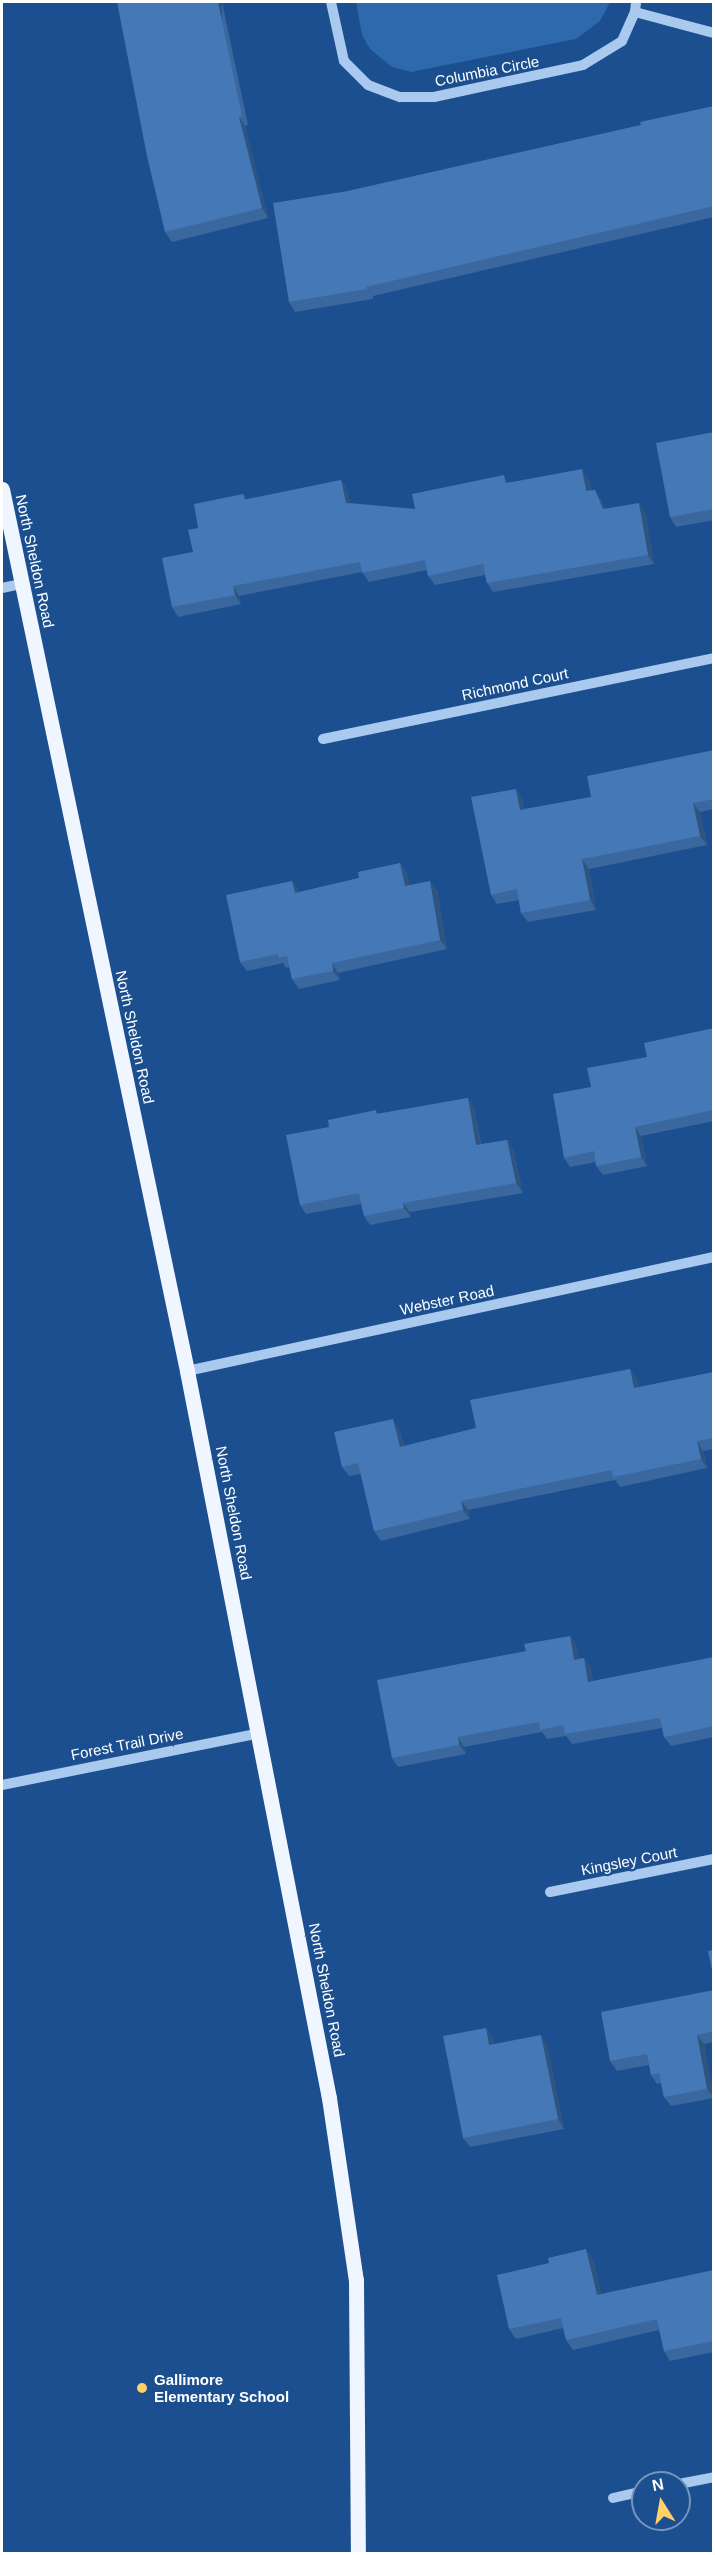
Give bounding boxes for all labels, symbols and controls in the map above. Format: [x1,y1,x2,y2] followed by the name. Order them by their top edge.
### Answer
[433,52,541,90] street label: Columbia Circle
[12,493,58,629] street label: North Sheldon Road
[460,664,570,704] street label: Richmond Court
[112,969,158,1105] street label: North Sheldon Road
[398,1281,496,1319] street label: Webster Road
[212,1445,256,1581] street label: North Sheldon Road
[69,1724,185,1764] street label: Forest Trail Drive
[579,1843,679,1879] street label: Kingsley Court
[305,1922,349,2058] street label: North Sheldon Road
[154,2370,289,2405] place label: Gallimore Elementary School
[135,2381,149,2395] marker: Gallimore Elementary School
[631,2471,691,2531] north arrow
[651,2475,665,2494] text: N

